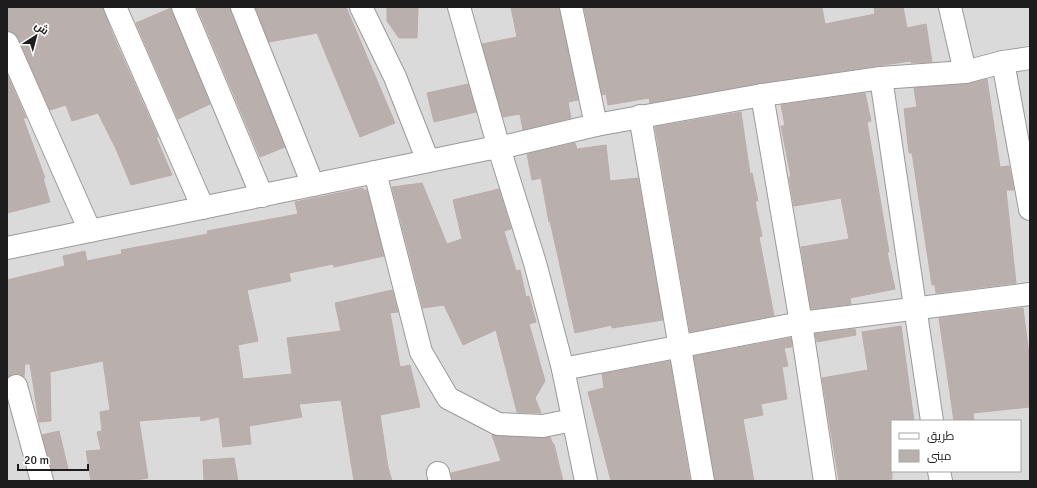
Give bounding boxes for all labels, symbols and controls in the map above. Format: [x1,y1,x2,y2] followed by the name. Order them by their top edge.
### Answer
[16,16,56,56] north arrow
[32,19,51,38] text: ش
[891,420,1021,472] legend
[927,429,955,444] text: طريق
[18,446,88,472] scale bar
[927,449,952,464] text: مبنى
[24,453,49,468] text: 20 m

